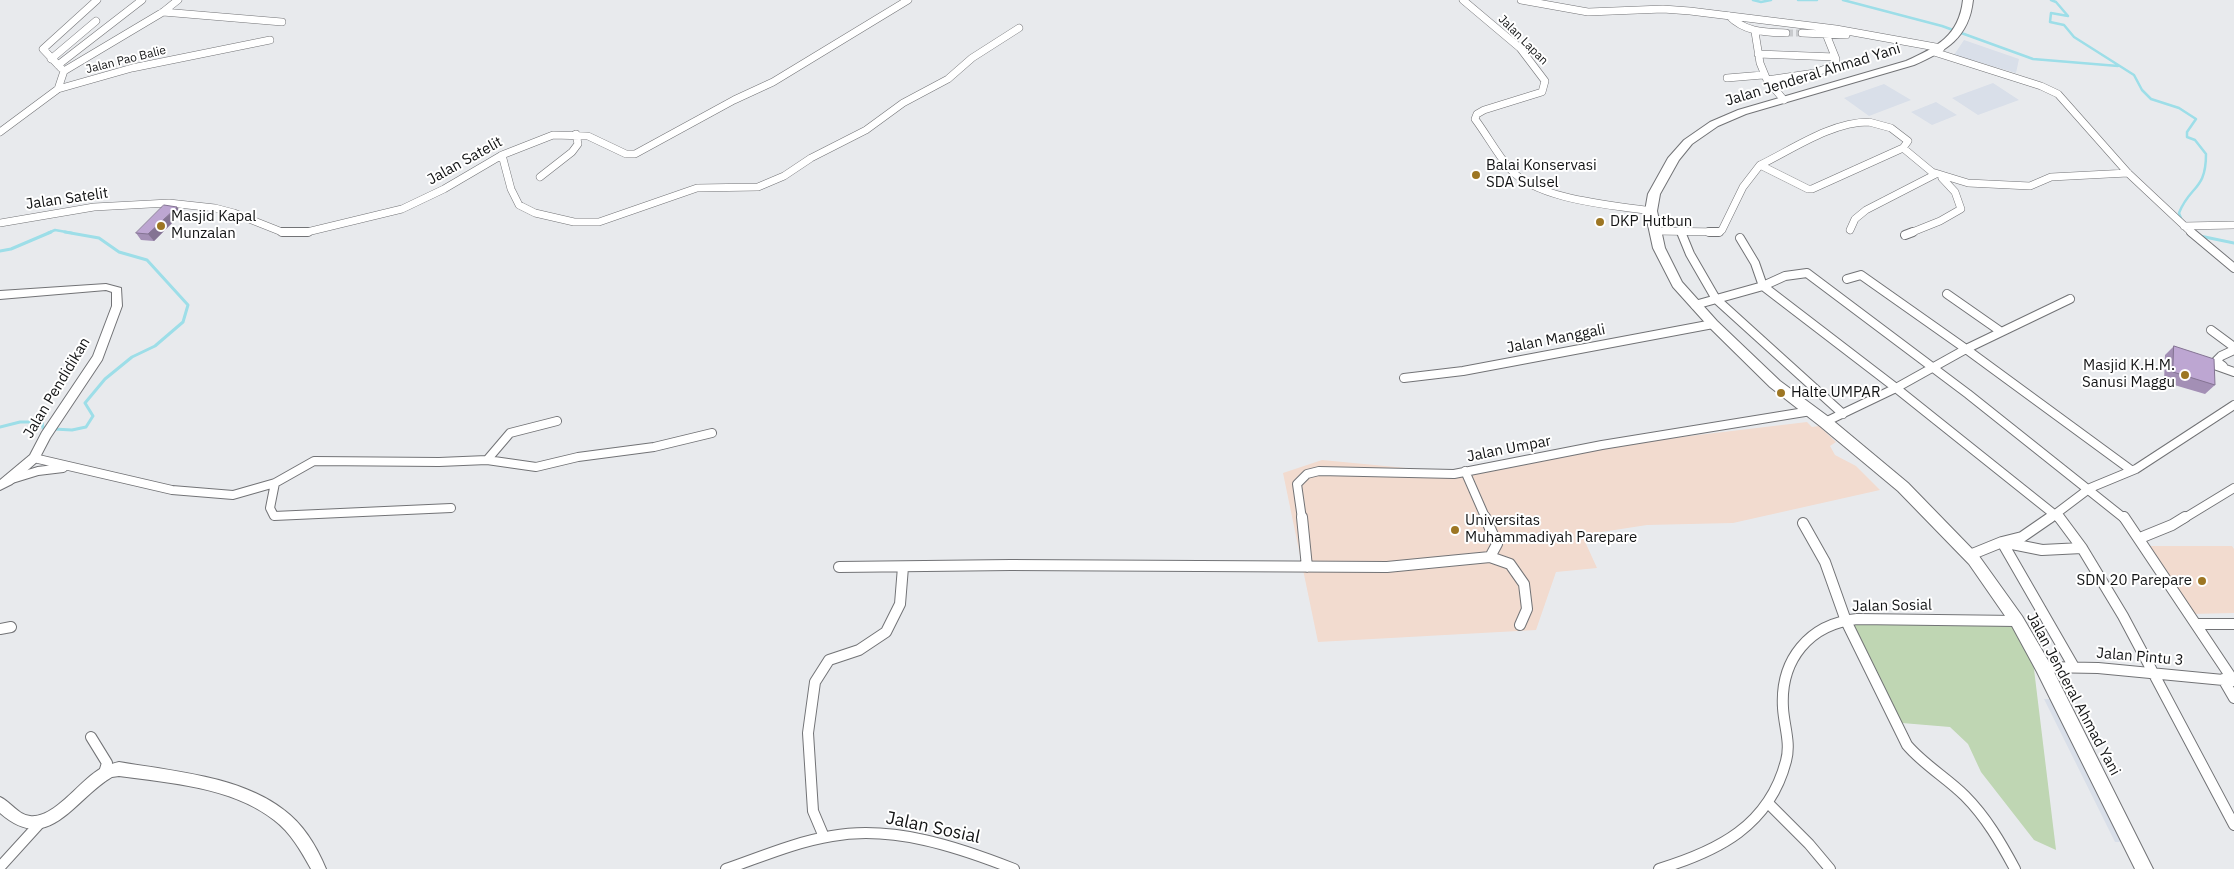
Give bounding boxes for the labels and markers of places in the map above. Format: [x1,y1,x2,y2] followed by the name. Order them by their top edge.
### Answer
[1486,157,1597,192] place label: Balai Konservasi SDA Sulsel
[1470,169,1482,181] marker: Balai Konservasi SDA Sulsel
[171,208,256,243] place label: Masjid Kapal Munzalan
[1610,213,1692,231] place label: DKP Hutbun
[1594,216,1606,228] marker: DKP Hutbun
[155,220,167,232] marker: Masjid Kapal Munzalan
[2082,357,2175,392] place label: Masjid K.H.M. Sanusi Maggu
[2179,369,2191,381] marker: Masjid K.H.M. Sanusi Maggu
[1791,384,1881,402] place label: Halte UMPAR
[1775,387,1787,399] marker: Halte UMPAR
[1465,512,1637,547] place label: Universitas Muhammadiyah Parepare
[1449,524,1461,536] marker: Universitas Muhammadiyah Parepare
[2077,572,2192,590] place label: SDN 20 Parepare
[2196,575,2208,587] marker: SDN 20 Parepare

